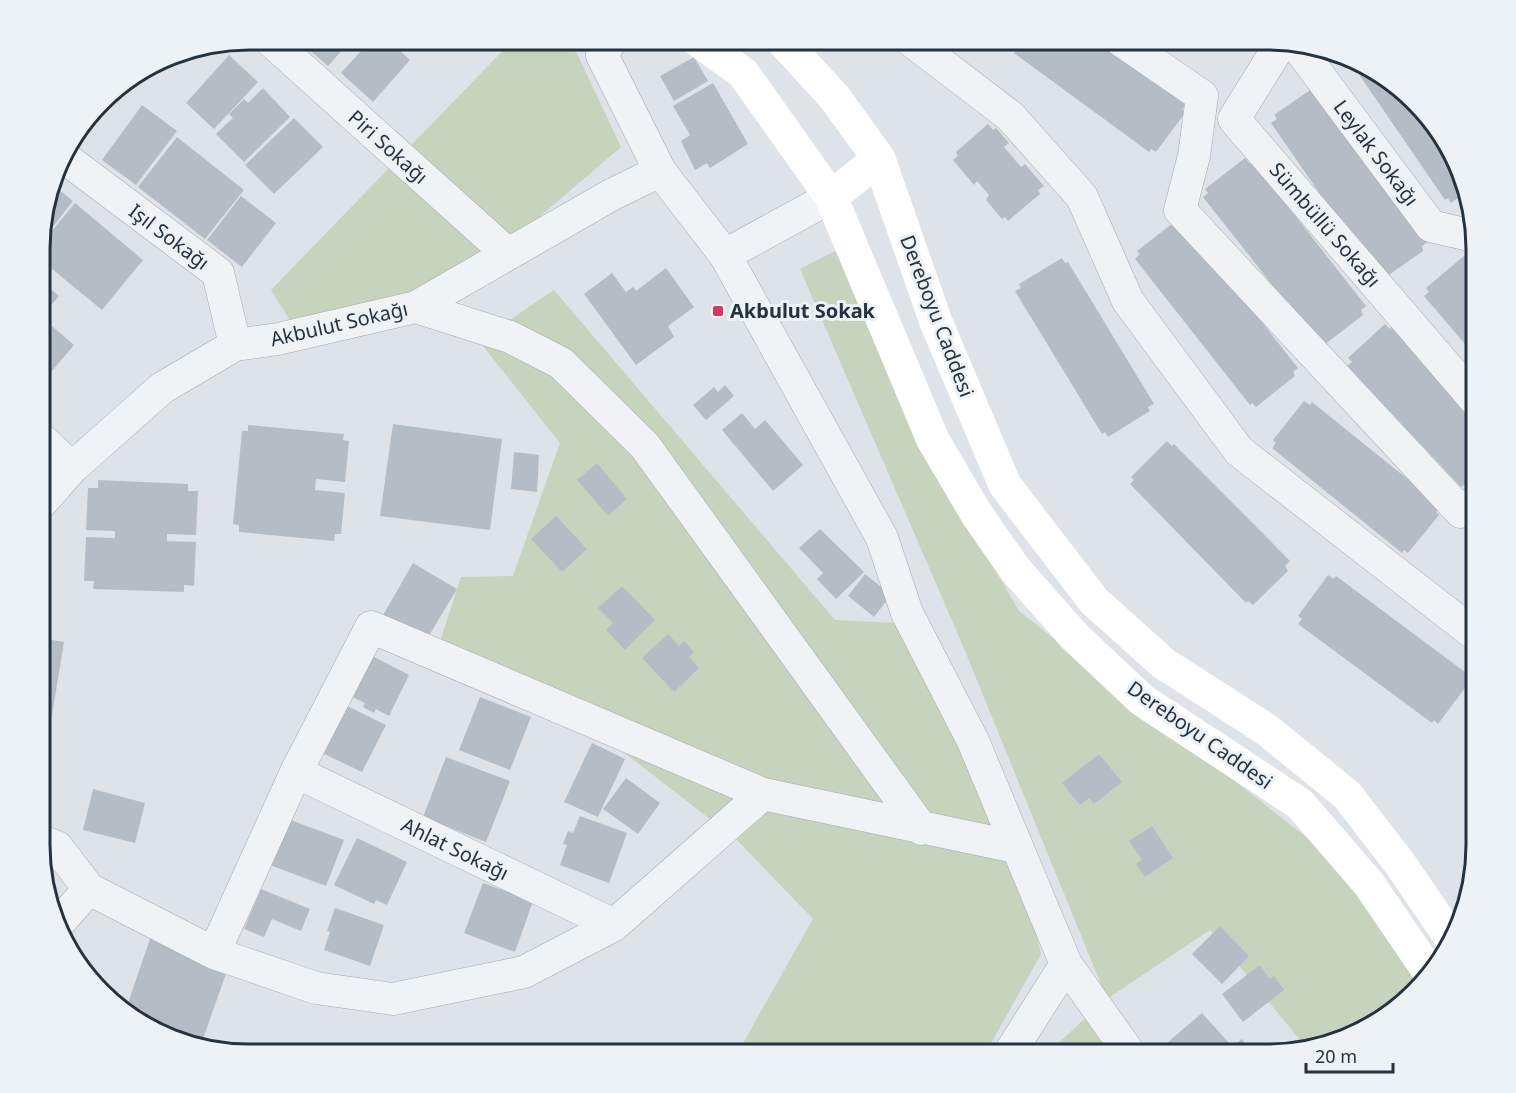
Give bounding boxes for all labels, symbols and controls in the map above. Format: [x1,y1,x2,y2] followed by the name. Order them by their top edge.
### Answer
[1328,94,1425,211] street label: Leylak Sokağı
[343,104,434,190] street label: Piri Sokağı
[1264,157,1387,293] street label: Sümbüllü Sokağı
[124,197,215,276] street label: Işıl Sokağı
[894,231,981,401] street label: Dereboyu Caddesi
[267,295,410,352] street label: Akbulut Sokağı
[730,297,876,324] place label: Akbulut Sokak
[711,304,725,318] marker: Akbulut Sokak
[1122,674,1278,795] street label: Dereboyu Caddesi
[397,811,513,886] street label: Ahlat Sokağı
[1306,1036,1393,1074] scale bar
[1315,1044,1357,1068] text: 20 m

